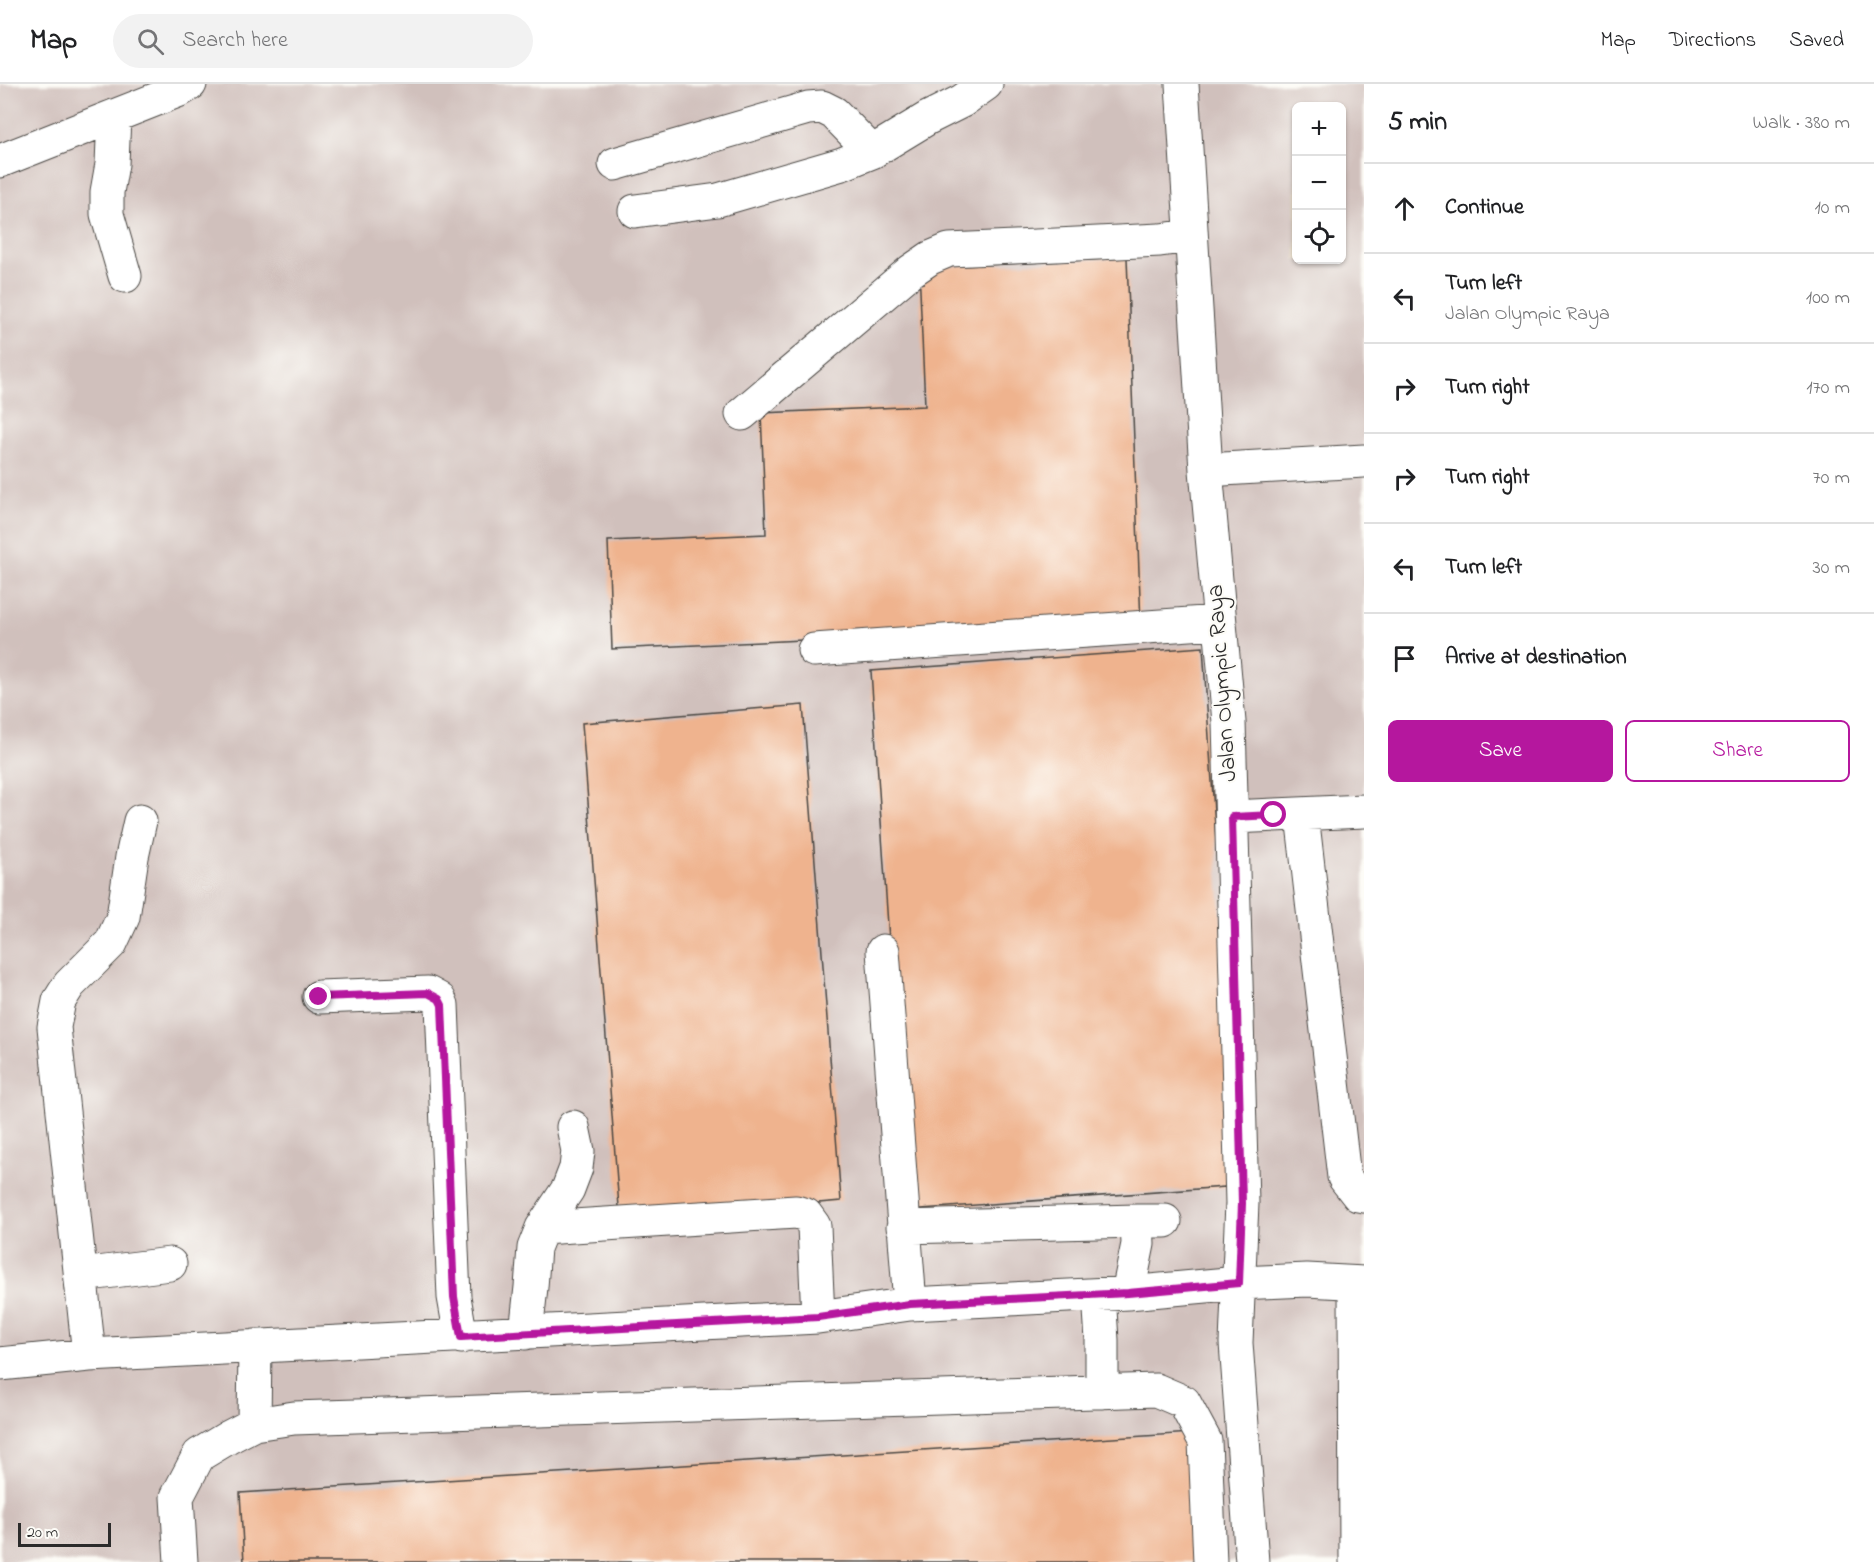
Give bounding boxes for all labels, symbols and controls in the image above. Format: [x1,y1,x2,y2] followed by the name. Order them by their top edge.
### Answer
[113,14,533,68] search box
[30,21,77,62] text: Map
[134,25,167,58] icon: search
[182,25,288,57] text: Search here
[1600,26,1636,56] text: Map
[1669,26,1756,56] text: Directions
[1789,26,1844,56] text: Saved
[1292,102,1346,264] map controls
[1292,102,1346,156] button: +
[1388,104,1447,142] text: 5 min
[1752,109,1850,138] text: Walk · 380 m
[1292,156,1346,210] button: −
[1388,192,1421,225] icon: ahead
[1445,192,1524,224] text: Continue
[1814,194,1850,223] text: 10 m
[1292,210,1346,264] button: locate
[1445,268,1522,300] text: Turn left
[1388,282,1421,315] icon: left
[1806,284,1850,313] text: 100 m
[1445,300,1610,329] text: Jalan Olympic Raya
[1388,372,1421,405] icon: right
[1445,372,1530,404] text: Turn right
[1806,374,1850,403] text: 170 m
[1388,462,1421,495] icon: right
[1445,462,1530,494] text: Turn right
[1813,464,1850,493] text: 70 m
[1388,552,1421,585] icon: left
[1445,552,1522,584] text: Turn left
[1813,554,1850,583] text: 30 m
[1199,583,1248,783] street label: Jalan Olympic Raya
[1388,642,1421,675] icon: arrive
[1445,642,1627,674] text: Arrive at destination
[1388,720,1613,782] button: Save
[1625,720,1850,782] button: Share
[1260,801,1286,827] route start
[305,983,331,1009] route end
[18,1520,111,1548] scale bar
[27,1521,58,1545] text: 20 m

